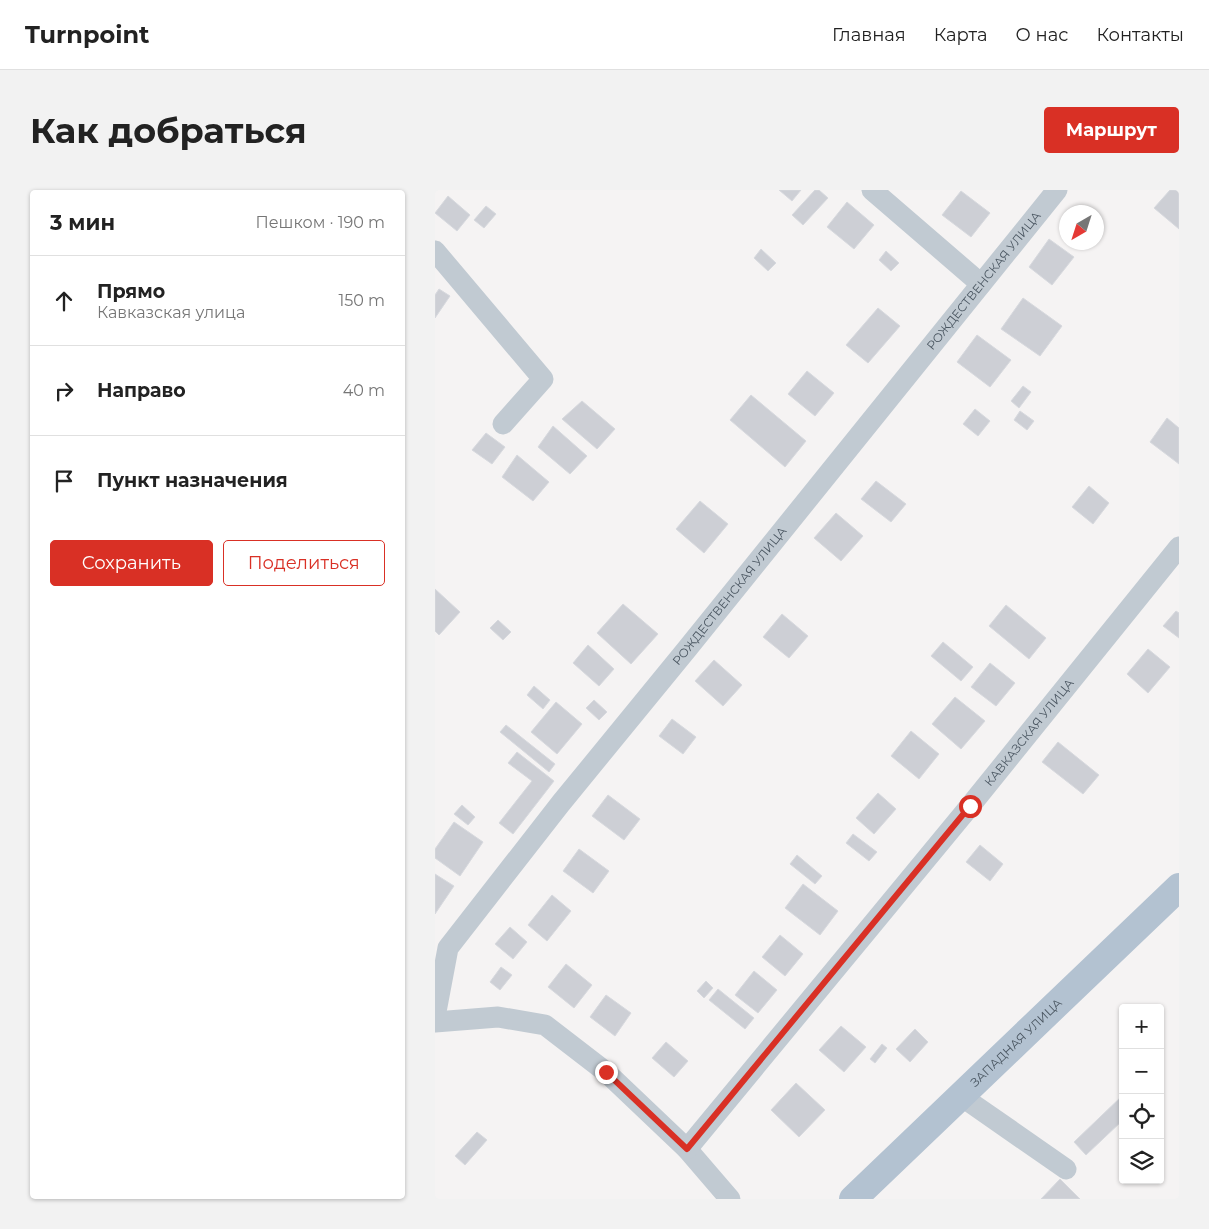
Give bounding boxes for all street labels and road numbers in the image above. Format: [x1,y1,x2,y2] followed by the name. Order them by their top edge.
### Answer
[923,208,1044,353] street label: РОЖДЕСТВЕНСКАЯ УЛИЦА
[669,524,790,668] street label: РОЖДЕСТВЕНСКАЯ УЛИЦА
[981,676,1077,789] street label: КАВКАЗСКАЯ УЛИЦА
[967,995,1065,1090] street label: ЗАПАДНАЯ УЛИЦА

